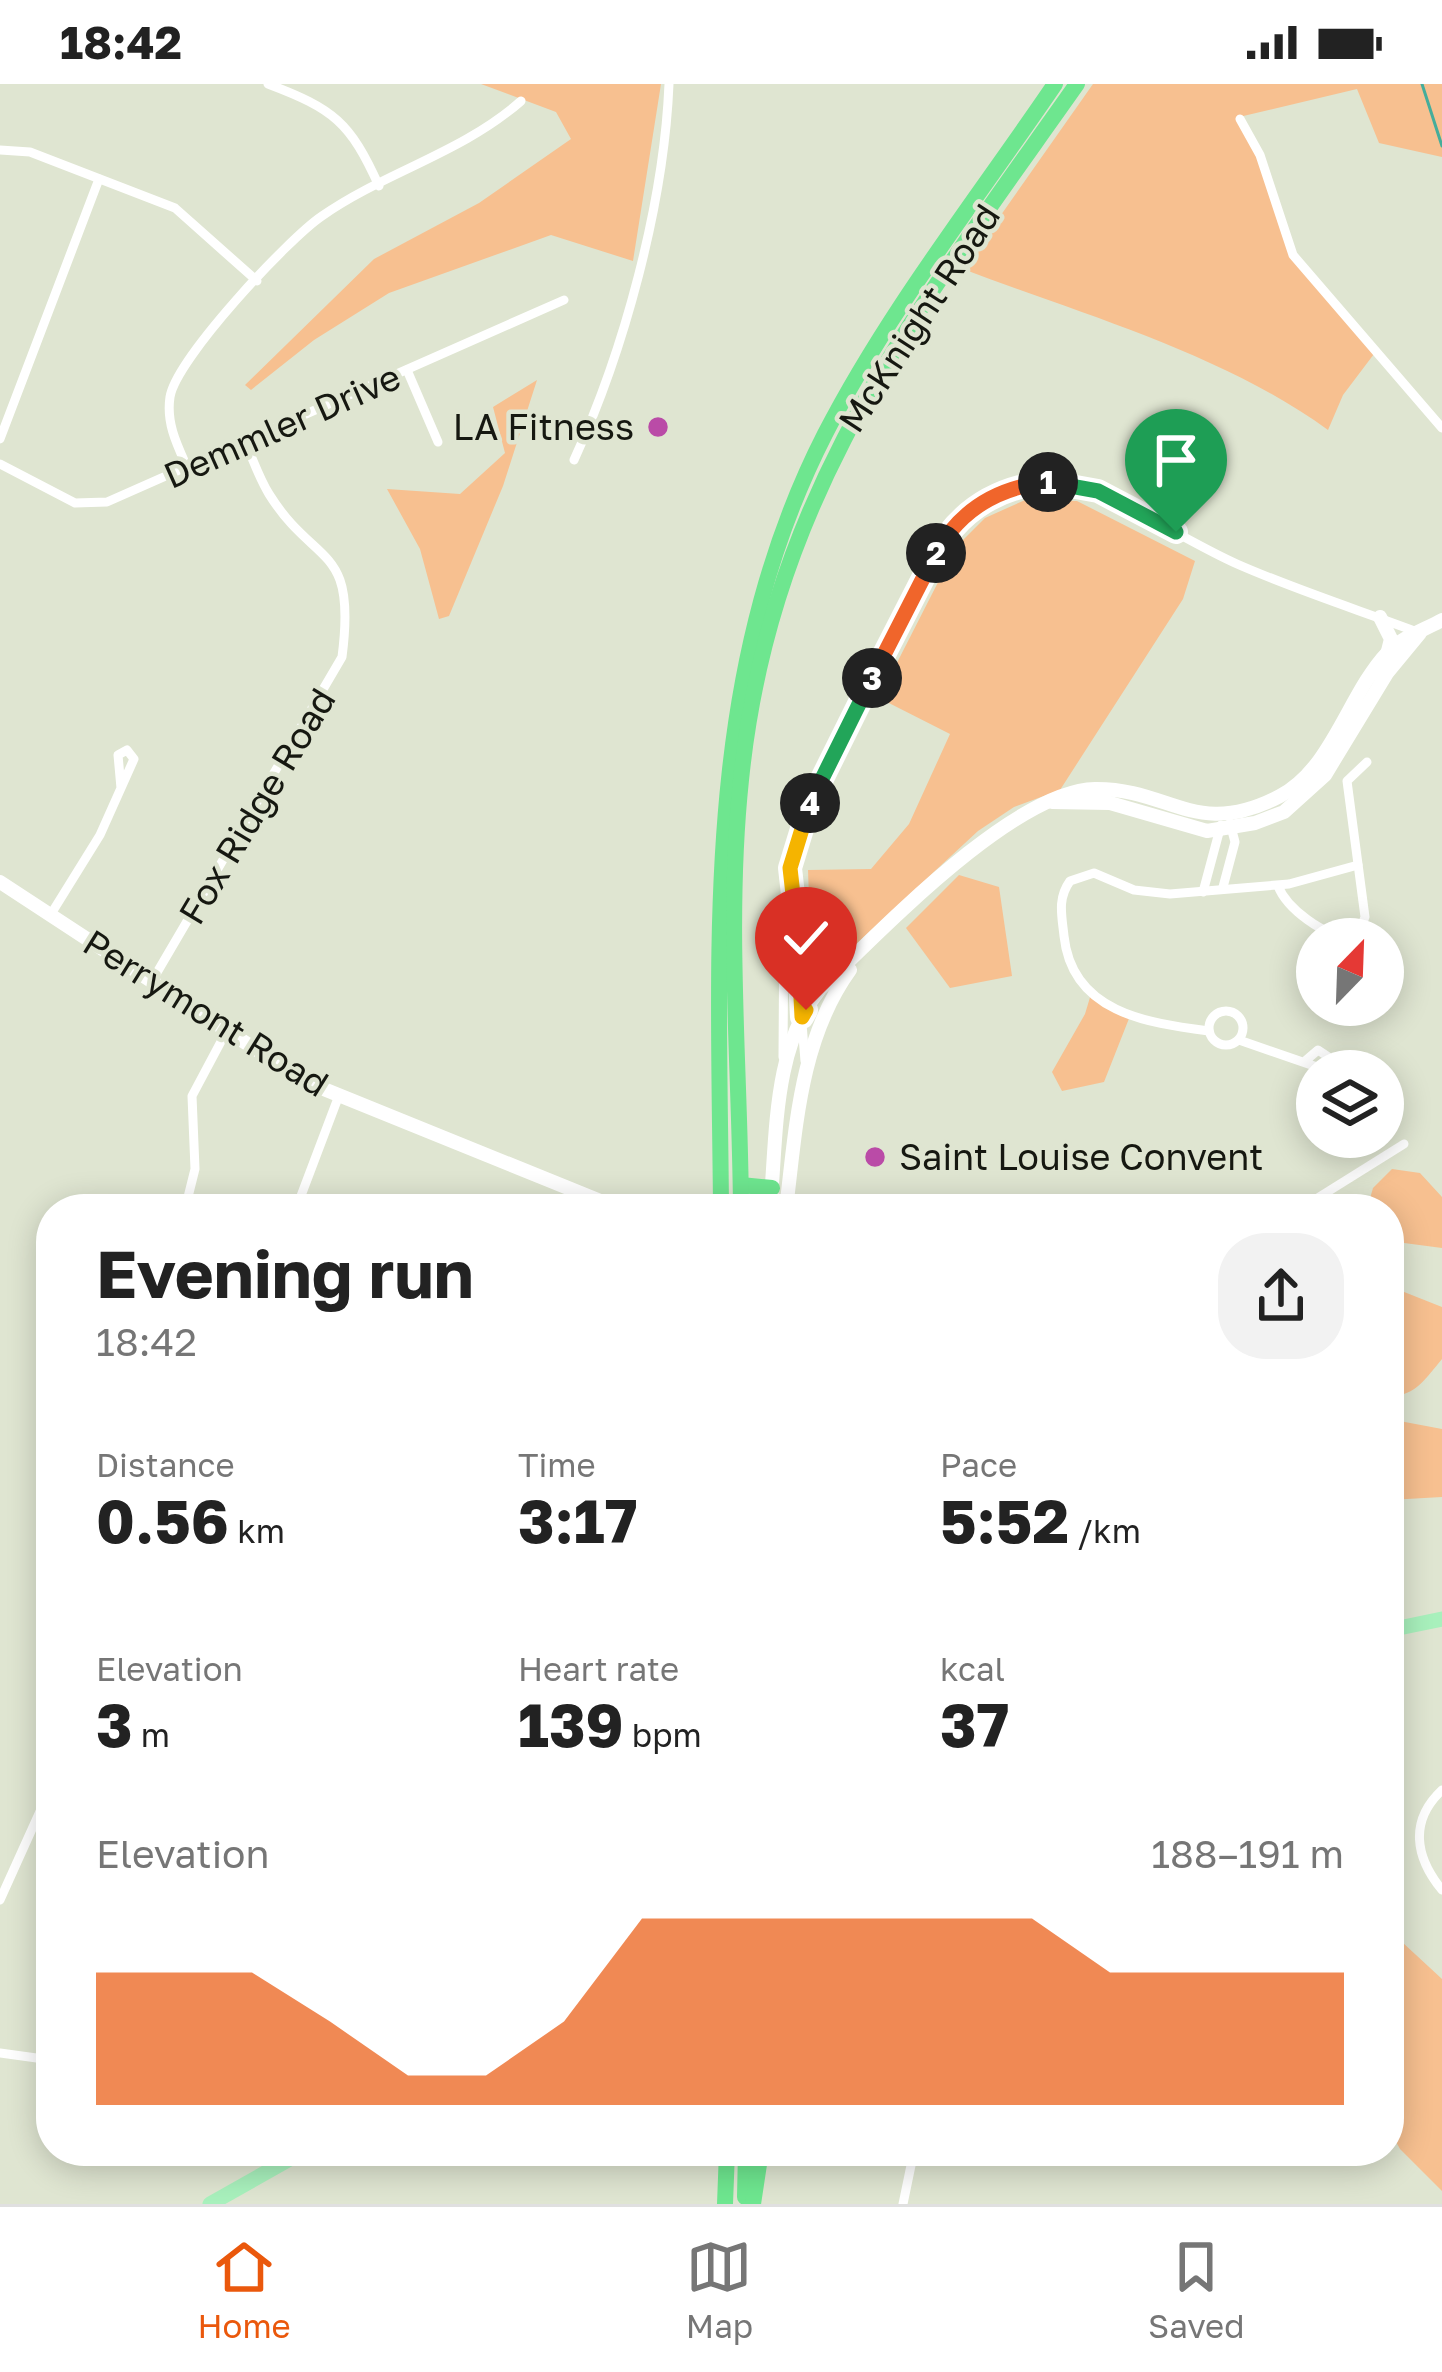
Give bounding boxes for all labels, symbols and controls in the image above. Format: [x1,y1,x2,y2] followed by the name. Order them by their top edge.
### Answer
[60,15,182,69] text: 18:42
[829,196,1008,440] street label: McKnight Road
[157,354,407,497] street label: Demmler Drive
[453,405,634,448] place label: LA Fitness
[1125,409,1227,532] pin
[645,414,671,440] marker: LA Fitness
[1143,427,1209,493] icon: arrive
[1018,452,1078,512] pin: 1
[1040,462,1057,501] text: 1
[906,523,966,583] pin: 2
[926,533,946,572] text: 2
[842,648,902,708] pin: 3
[862,658,882,697] text: 3
[169,680,344,931] street label: Fox Ridge Road
[780,773,840,833] pin: 4
[800,783,820,822] text: 4
[755,887,857,1010] pin
[773,905,839,971] icon: check
[1296,918,1404,1026] north arrow
[1296,918,1404,1158] map controls
[76,920,336,1105] street label: Perrymont Road
[1296,1050,1404,1158] button: layers
[899,1135,1263,1178] place label: Saint Louise Convent
[862,1144,888,1170] marker: Saint Louise Convent
[96,1233,474,1313] text: Evening run
[1218,1233,1344,1359] button: share
[96,1318,197,1365] text: 18:42
[96,1445,235,1484] text: Distance
[518,1445,596,1484] text: Time
[940,1445,1017,1484] text: Pace
[96,1484,229,1556] text: 0.56
[518,1484,637,1556] text: 3:17
[940,1484,1069,1556] text: 5:52
[229,1511,285,1550] text: km
[1069,1511,1141,1550] text: /km
[96,1649,243,1688] text: Elevation
[518,1649,679,1688] text: Heart rate
[940,1649,1005,1688] text: kcal
[96,1688,133,1760] text: 3
[518,1688,624,1760] text: 139
[940,1688,1009,1760] text: 37
[133,1715,170,1754] text: m
[624,1715,702,1754] text: bpm
[96,1830,269,1877] text: Elevation
[1151,1830,1344,1877] text: 188–191 m
[198,2234,291,2345] tab: Home
[686,2234,753,2345] tab: Map
[1148,2234,1244,2345] tab: Saved

